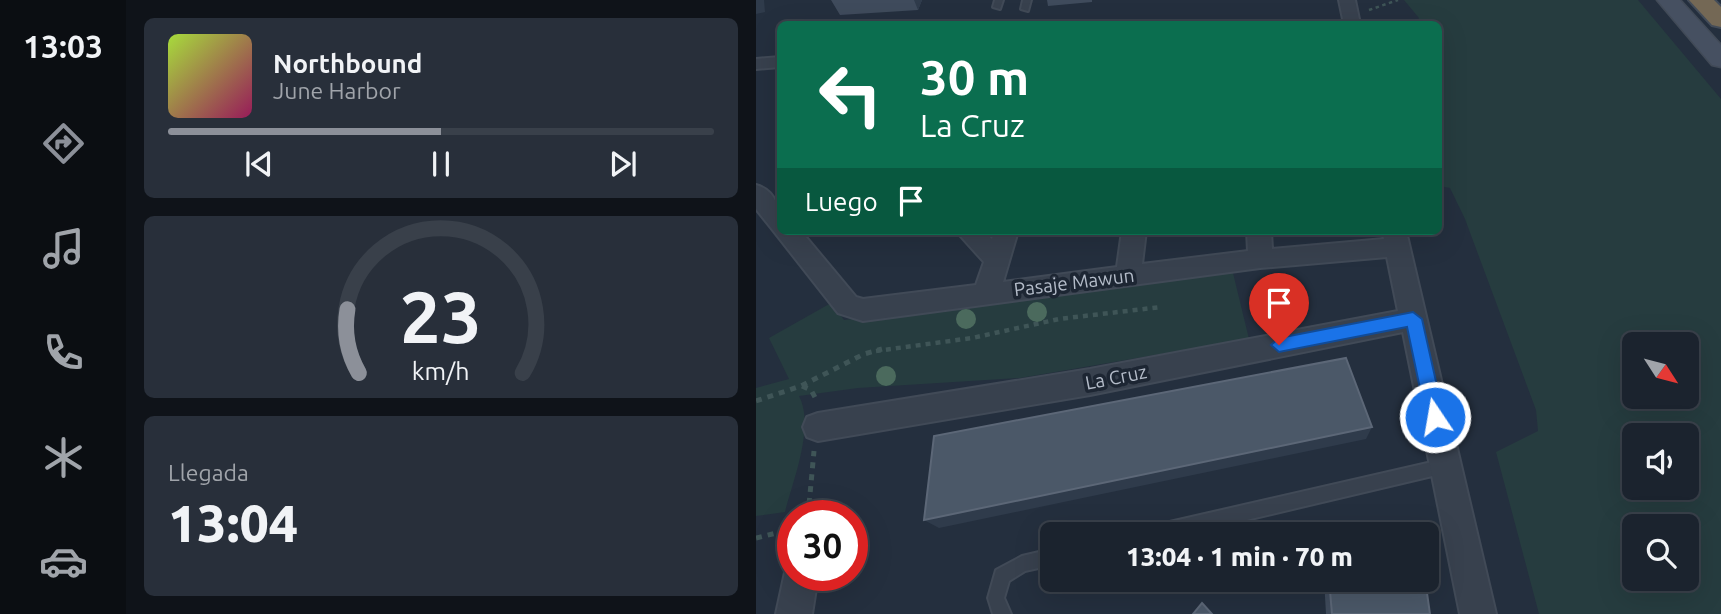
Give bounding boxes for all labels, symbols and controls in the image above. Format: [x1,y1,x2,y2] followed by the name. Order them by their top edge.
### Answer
[23,28,103,64] text: 13:03
[273,49,422,78] text: Northbound
[805,49,896,140] icon: left
[920,49,1029,104] text: 30 m
[273,78,401,103] text: June Harbor
[920,107,1025,143] text: La Cruz
[39,119,88,168] icon: directions
[240,145,278,183] icon: previous
[422,145,460,183] icon: pause
[604,145,642,183] icon: next
[892,182,930,220] icon: arrive
[805,187,878,216] text: Luego
[39,224,88,273] icon: music
[1013,264,1135,300] street label: Pasaje Mawun
[1249,273,1309,345] pin
[400,275,482,357] text: 23
[1260,284,1298,322] icon: arrive
[39,328,88,377] icon: phone
[1622,332,1699,410] north arrow
[1622,332,1699,591] map controls
[412,357,470,385] text: km/h
[1083,360,1149,394] street label: La Cruz
[1398,380,1472,454] position arrow
[1622,423,1699,500] button: sound
[39,433,88,482] icon: climate
[168,460,249,485] text: Llegada
[168,494,298,552] text: 13:04
[777,500,868,591] speed limit sign: 30
[1622,514,1699,591] button: search
[39,537,88,586] icon: car
[1126,542,1353,571] text: 13:04 · 1 min · 70 m

